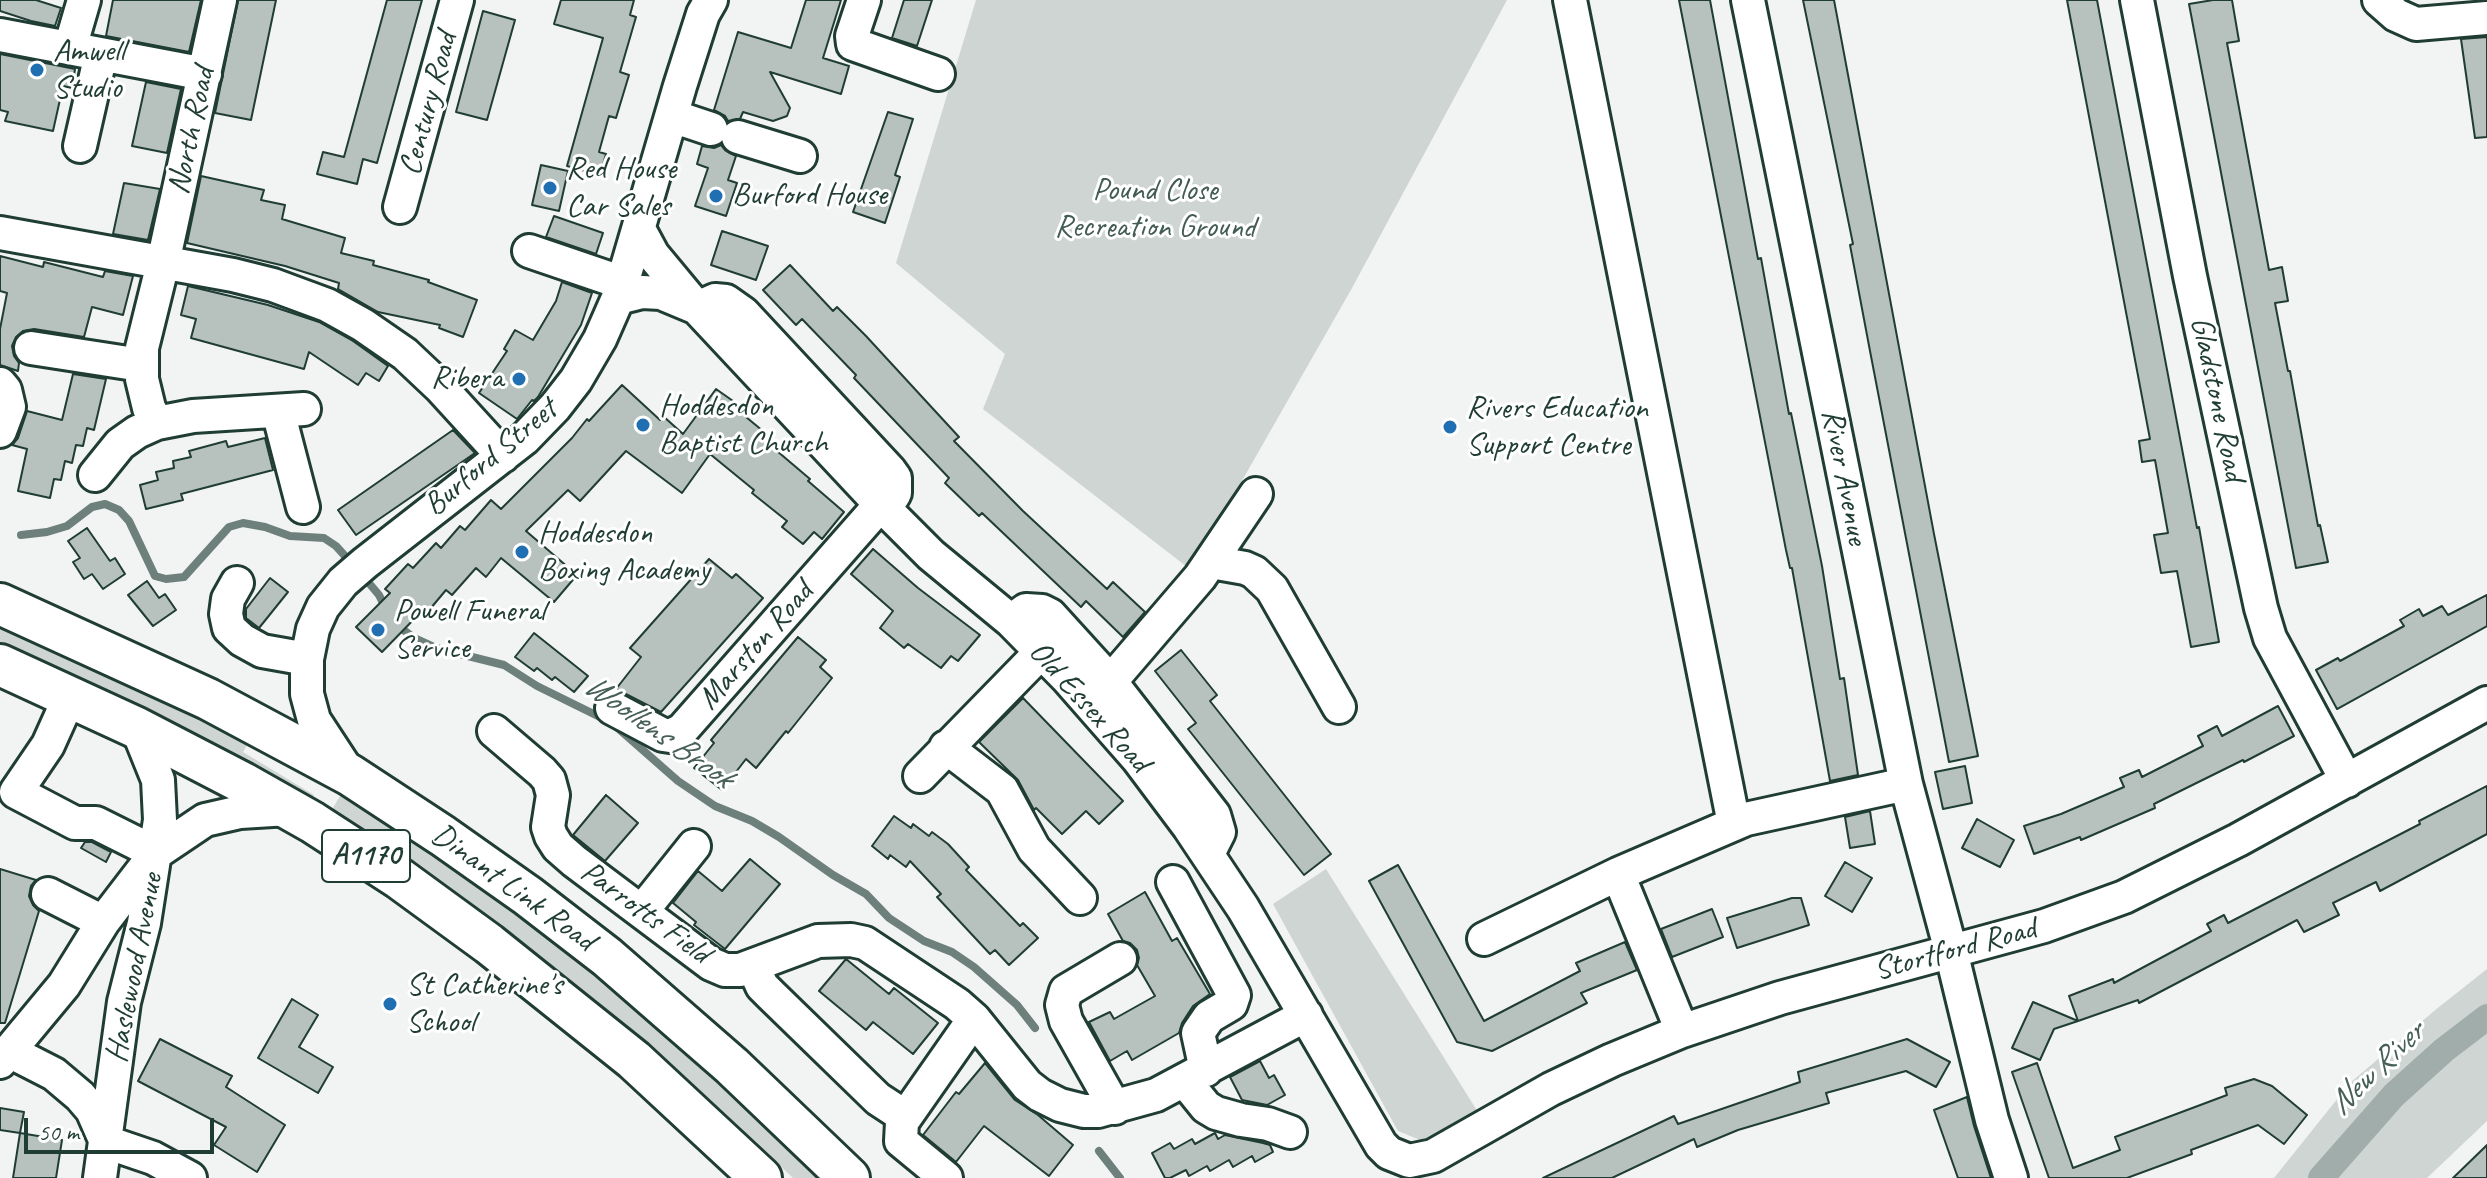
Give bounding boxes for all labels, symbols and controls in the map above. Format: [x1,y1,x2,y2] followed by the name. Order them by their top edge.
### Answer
[392,28,466,180] street label: Century Road
[53,33,125,108] place label: Amwell Studio
[28,61,46,79] marker: Amwell Studio
[160,64,224,198] street label: North Road
[566,151,676,226] place label: Red House Car Sales
[1055,172,1255,247] park label: Pound Close Recreation Ground
[732,177,887,215] place label: Burford House
[541,179,559,197] marker: Red House Car Sales
[707,187,725,205] marker: Burford House
[2181,313,2253,485] street label: Gladstone Road
[431,360,503,398] place label: Ribera
[510,370,528,388] marker: Ribera
[659,388,828,463] place label: Hoddesdon Baptist Church
[1466,390,1648,465] place label: Rivers Education Support Centre
[417,391,565,525] street label: Burford Street
[1812,406,1876,548] street label: River Avenue
[634,416,652,434] marker: Hoddesdon Baptist Church
[1441,418,1459,436] marker: Rivers Education Support Centre
[538,515,710,590] place label: Hoddesdon Boxing Academy
[513,543,531,561] marker: Hoddesdon Boxing Academy
[690,574,822,718] street label: Marston Road
[394,593,545,668] place label: Powell Funeral Service
[369,621,387,639] marker: Powell Funeral Service
[1020,633,1158,781] street label: Old Essex Road
[576,666,740,798] water label: Woollens Brook
[424,816,602,960] street label: Dinant Link Road
[322,830,410,882] road number: A1170
[573,853,717,973] street label: Parrotts Field
[98,870,172,1066] street label: Haslewood Avenue
[1870,910,2040,990] street label: Stortford Road
[406,967,562,1042] place label: St Catherine's School
[381,995,399,1013] marker: St Catherine's School
[2321,1014,2433,1124] water label: New River
[28,1102,218,1152] scale bar
[38,1117,79,1147] text: 50 m

